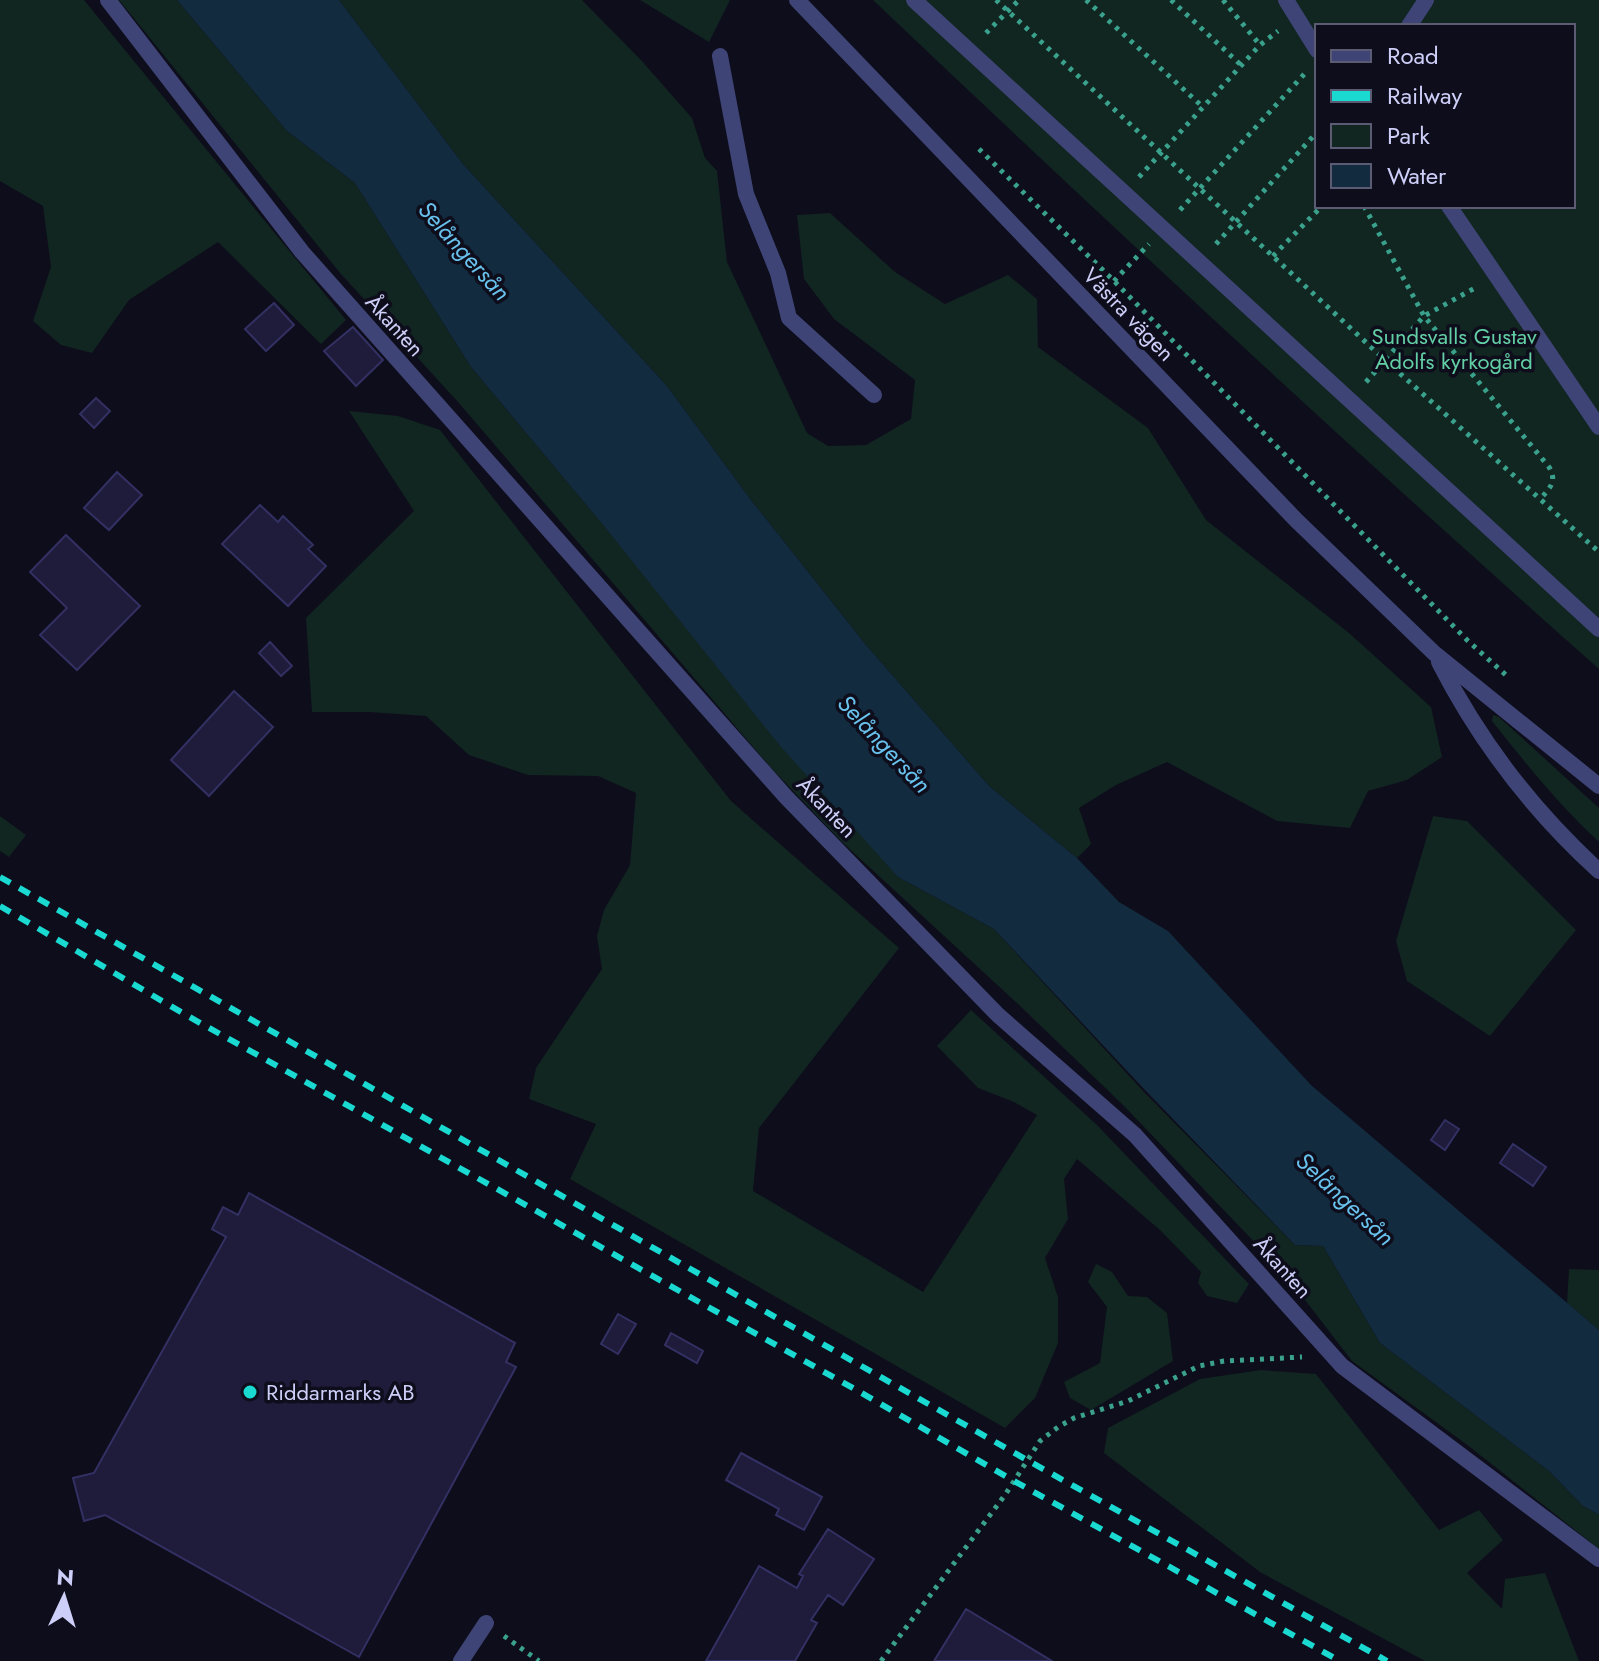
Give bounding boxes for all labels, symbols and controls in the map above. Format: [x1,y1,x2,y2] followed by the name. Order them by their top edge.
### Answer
[1315,24,1575,208] legend
[1387,38,1439,73] text: Road
[1387,78,1462,113] text: Railway
[1387,118,1430,153] text: Park
[1387,158,1447,193] text: Water
[410,193,519,308] water label: Selångersån
[1076,260,1182,368] street label: Västra vägen
[358,287,432,363] street label: Åkanten
[1371,320,1537,377] park label: Sundsvalls Gustav Adolfs kyrkogård
[829,686,939,801] water label: Selångersån
[790,769,864,845] street label: Åkanten
[1288,1144,1403,1254] water label: Selångersån
[1246,1229,1320,1305] street label: Åkanten
[266,1376,414,1408] place label: Riddarmarks AB
[241,1383,259,1401] marker: Riddarmarks AB
[24,1557,104,1637] north arrow
[56,1560,75,1594] text: N

